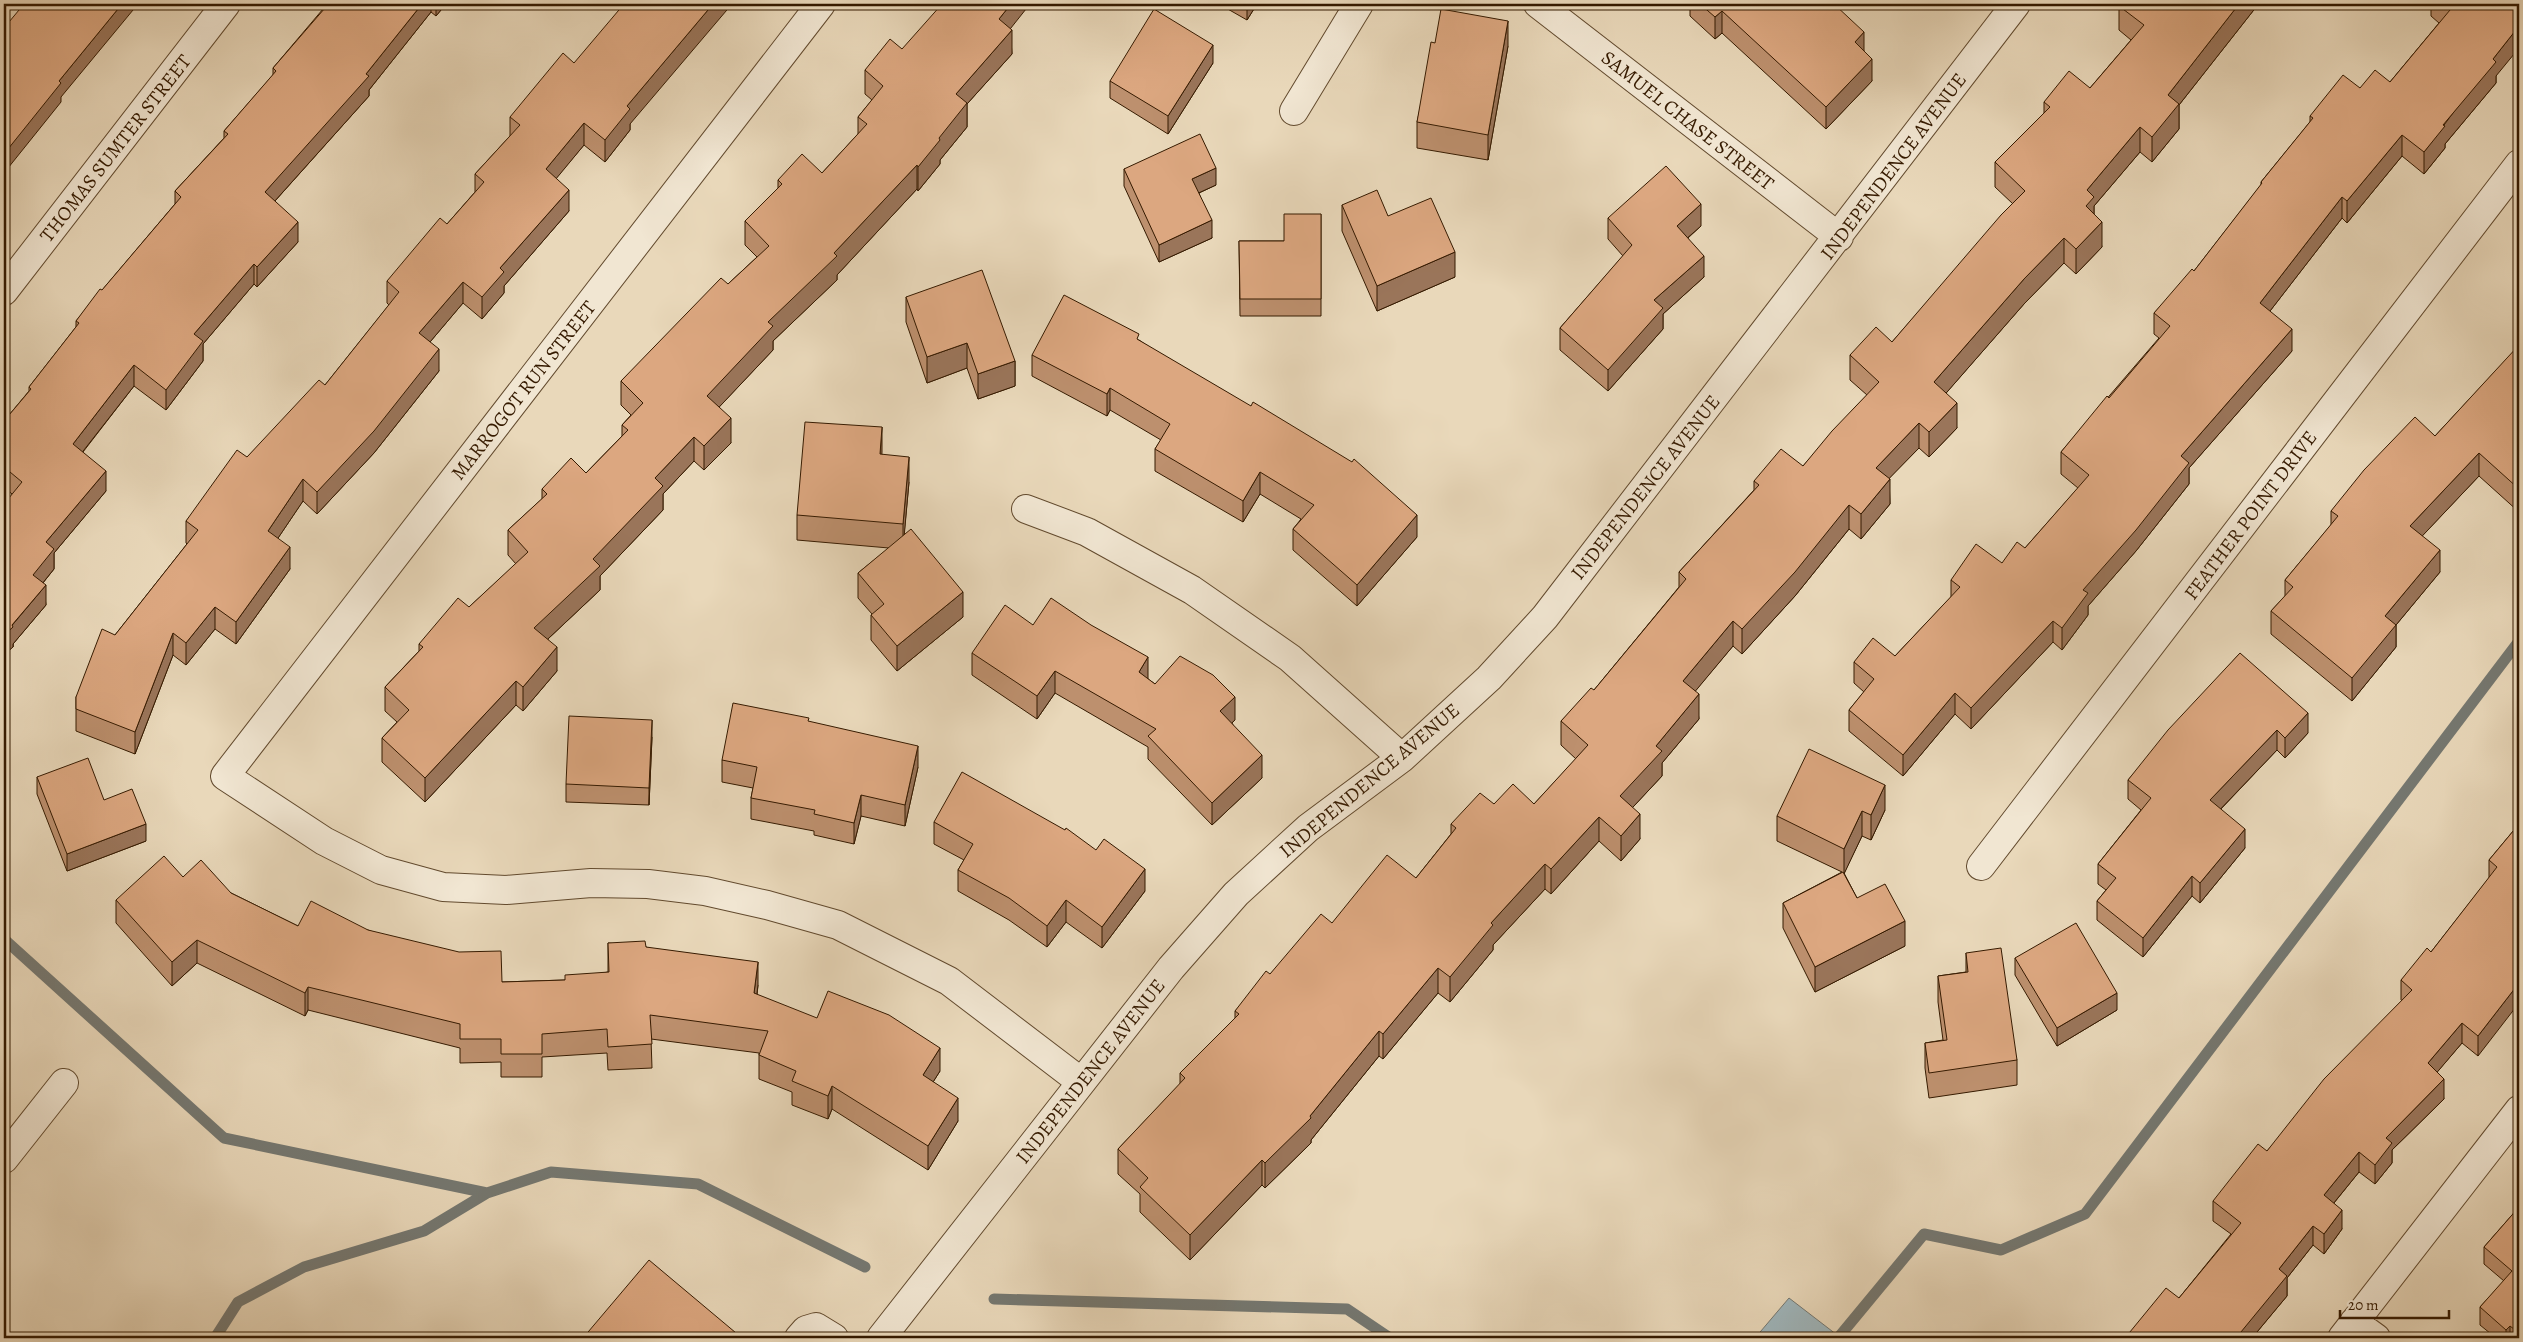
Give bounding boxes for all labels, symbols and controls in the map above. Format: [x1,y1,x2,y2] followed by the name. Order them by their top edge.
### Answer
[1596,44,1780,196] street label: SAMUEL CHASE STREET
[34,49,197,248] street label: THOMAS SUMTER STREET
[1814,67,1973,265] street label: INDEPENDENCE AVENUE
[445,295,602,486] street label: MARROGOT RUN STREET
[1565,389,1726,585] street label: INDEPENDENCE AVENUE
[2178,425,2323,606] street label: FEATHER POINT DRIVE
[1273,697,1465,864] street label: INDEPENDENCE AVENUE
[1010,973,1171,1169] street label: INDEPENDENCE AVENUE
[2340,1287,2449,1319] scale bar
[2348,1295,2379,1315] text: 20 m

